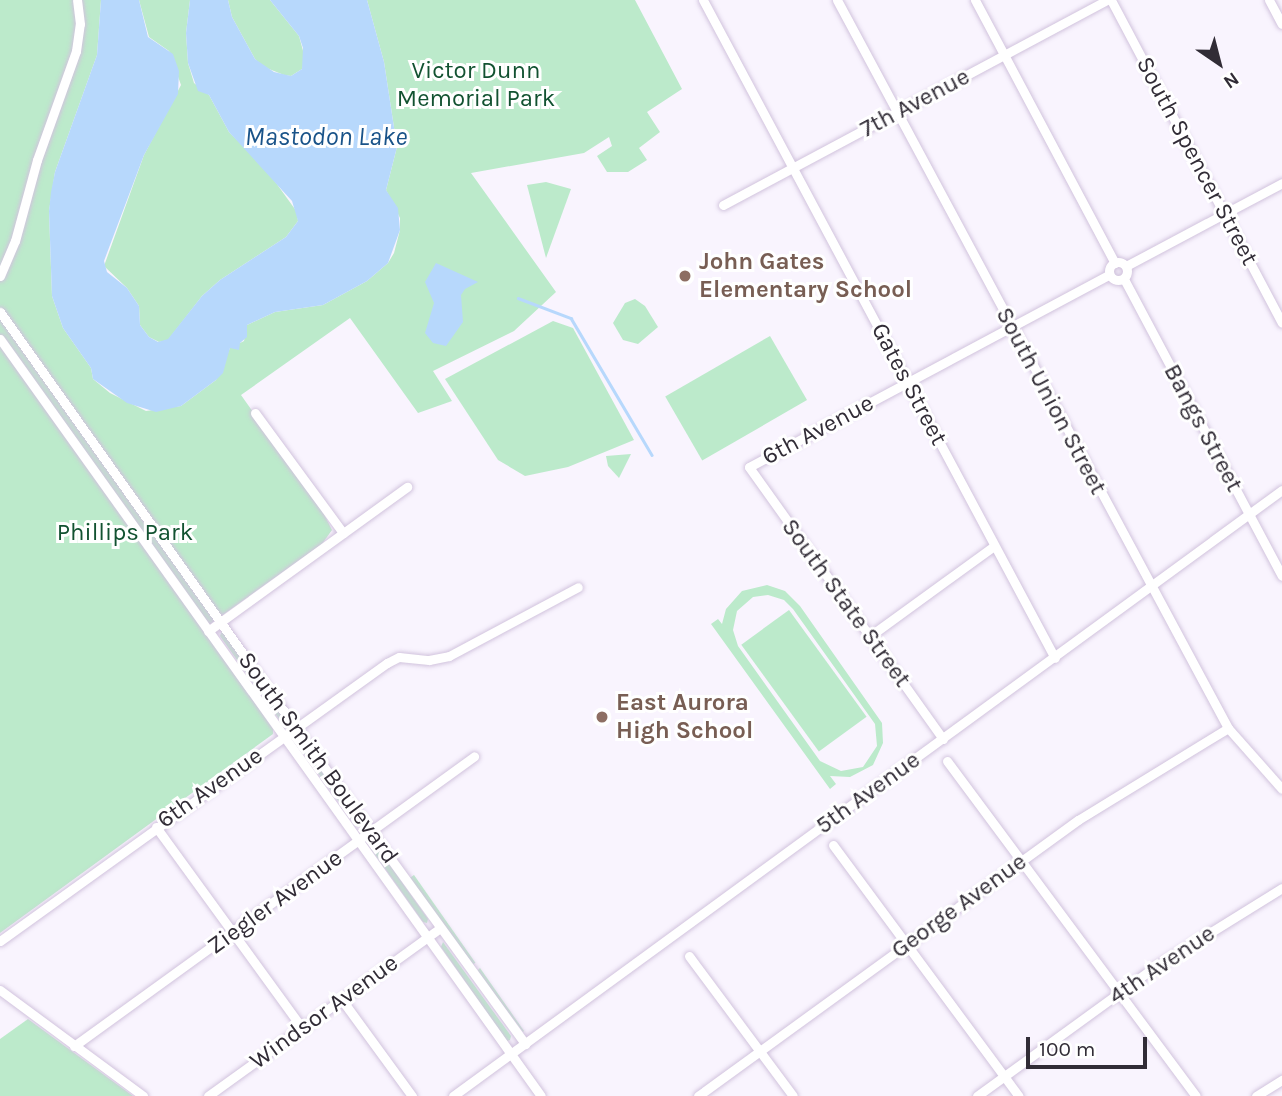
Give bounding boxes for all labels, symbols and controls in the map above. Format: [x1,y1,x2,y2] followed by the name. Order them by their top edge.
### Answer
[1184,28,1254,98] north arrow
[1130,52,1264,270] street label: South Spencer Street
[397,57,555,113] park label: Victor Dunn Memorial Park
[856,62,974,144] street label: 7th Avenue
[1219,67,1243,93] text: N
[245,121,407,153] water label: Mastodon Lake
[699,248,912,304] place label: John Gates Elementary School
[677,268,693,284] marker: John Gates Elementary School
[989,302,1113,500] street label: South Union Street
[865,318,953,450] street label: Gates Street
[1157,359,1249,497] street label: Bangs Street
[757,389,879,471] street label: 6th Avenue
[775,513,917,693] street label: South State Street
[57,519,193,547] park label: Phillips Park
[232,647,404,869] street label: South Smith Boulevard
[616,689,753,745] place label: East Aurora High School
[594,709,610,725] marker: East Aurora High School
[152,741,268,835] street label: 6th Avenue
[810,746,926,840] street label: 5th Avenue
[202,843,348,961] street label: Ziegler Avenue
[886,847,1032,965] street label: George Avenue
[1104,919,1220,1011] street label: 4th Avenue
[244,949,404,1075] street label: Windsor Avenue
[1030,1023,1151,1066] scale bar
[1039,1037,1096,1061] text: 100 m

